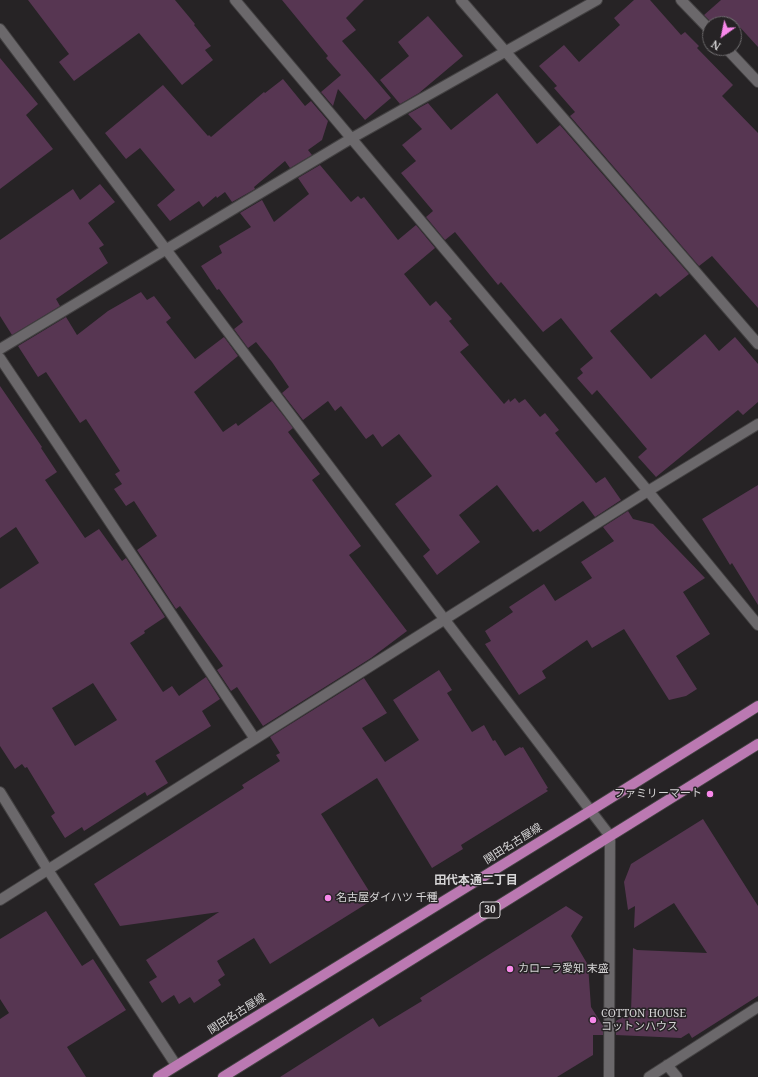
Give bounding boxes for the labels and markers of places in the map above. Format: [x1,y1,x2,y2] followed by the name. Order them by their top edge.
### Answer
[614,787,702,801] place label: ファミリーマート
[705,789,715,799] marker: ファミリーマート
[336,891,438,905] place label: 名古屋ダイハツ 千種
[323,893,333,903] marker: 名古屋ダイハツ 千種
[518,962,609,976] place label: カローラ愛知 末盛
[505,964,515,974] marker: カローラ愛知 末盛
[601,1007,686,1033] place label: COTTON HOUSE コットンハウス
[588,1015,598,1025] marker: COTTON HOUSE コットンハウス

